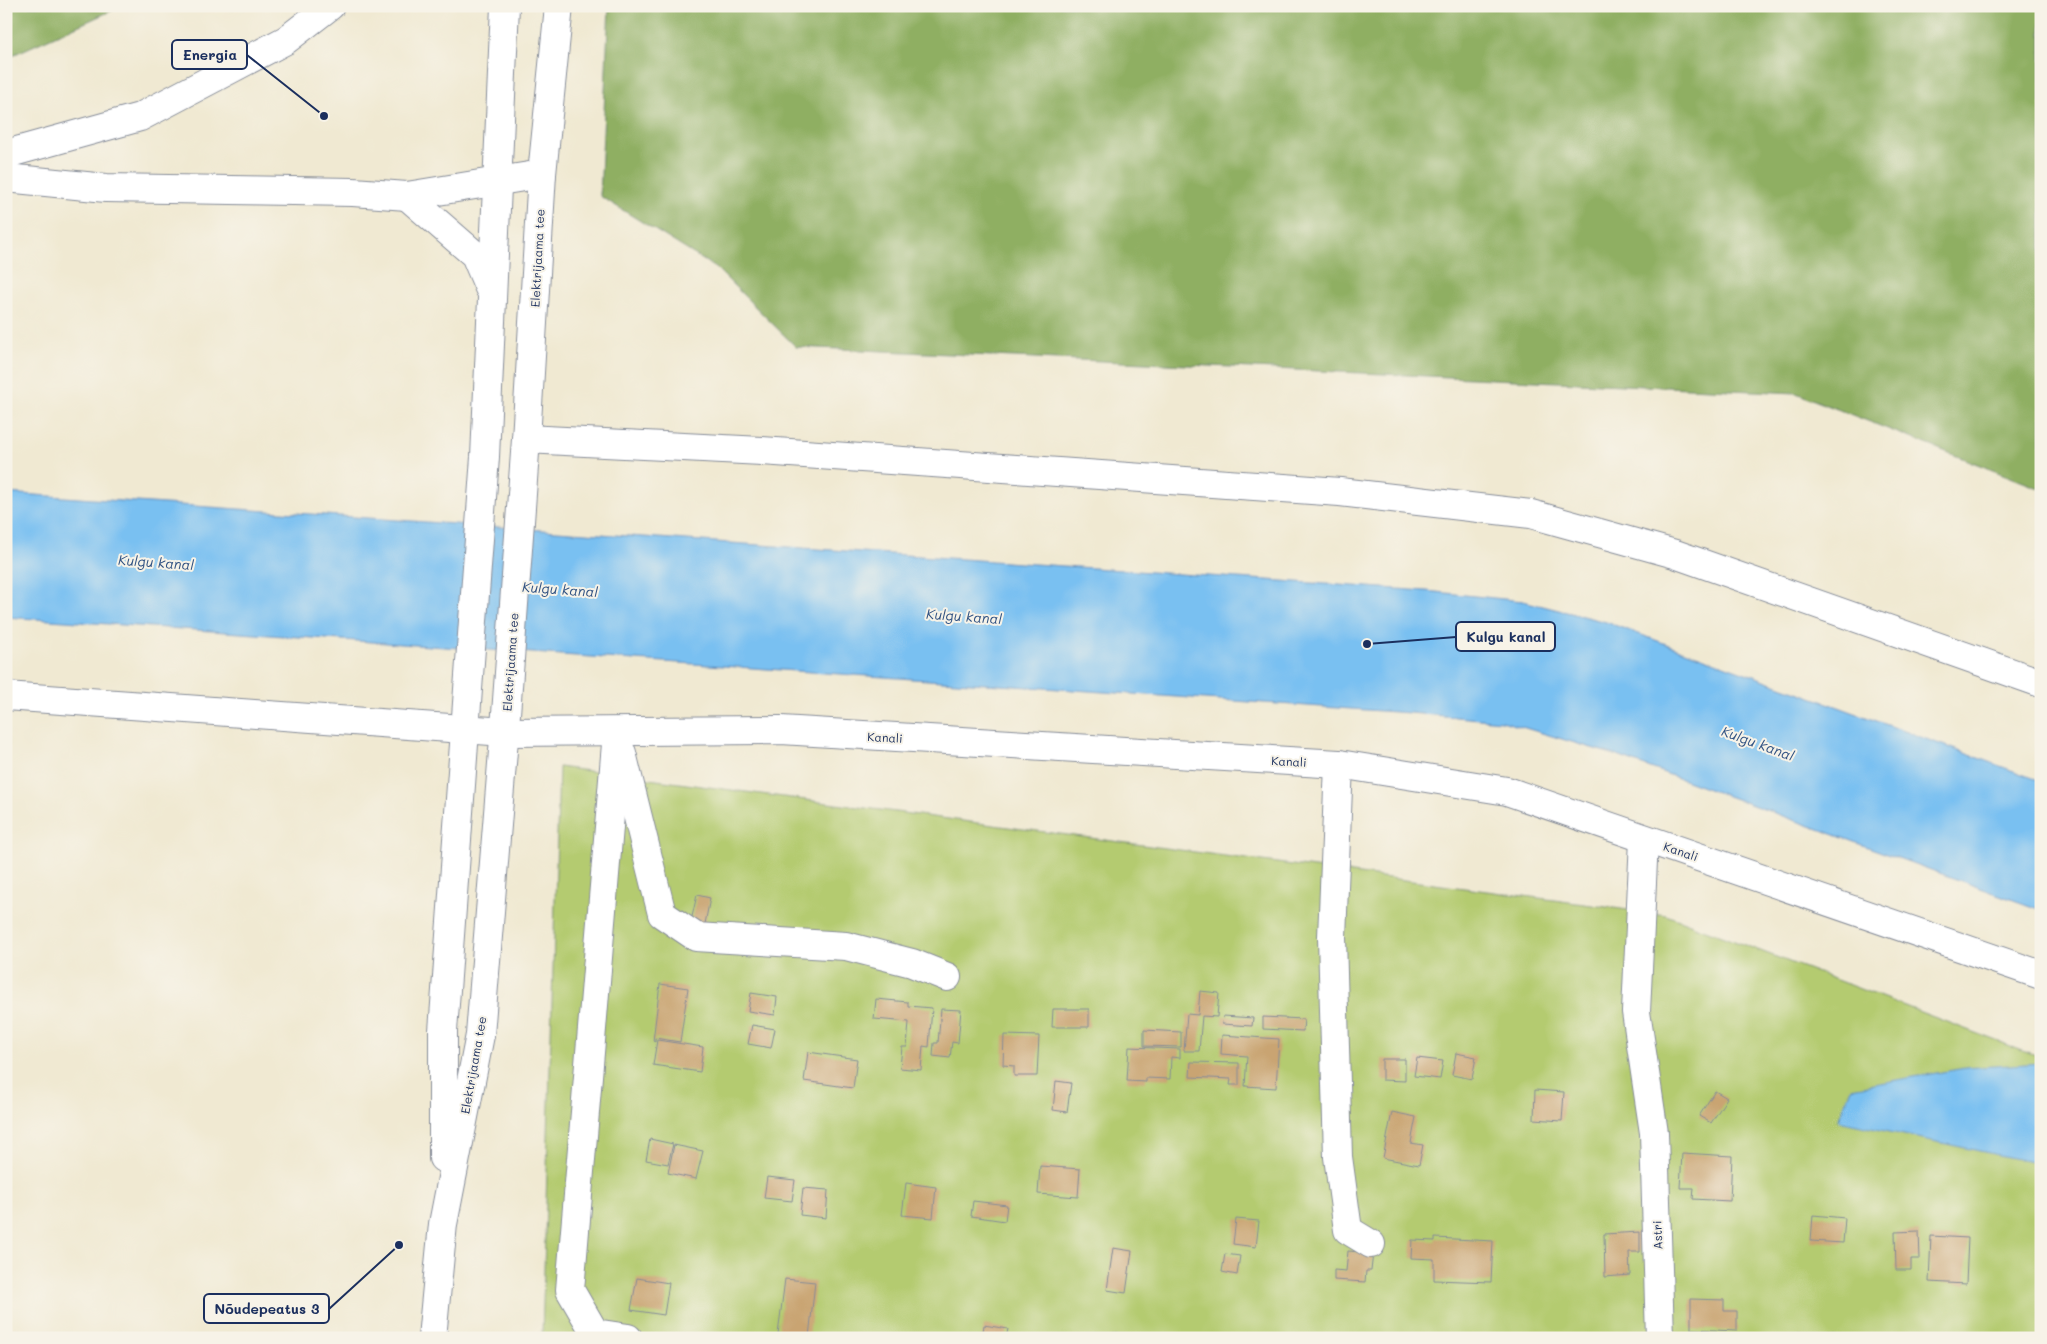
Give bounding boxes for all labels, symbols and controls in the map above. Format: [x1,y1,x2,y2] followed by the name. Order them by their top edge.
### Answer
[172,40,247,69] callout: Energia
[183,45,238,64] text: Energia
[526,208,548,308] street label: Elektrijaama tee
[117,550,195,574] water label: Kulgu kanal
[521,577,599,601] water label: Kulgu kanal
[925,604,1003,628] water label: Kulgu kanal
[499,612,521,712] street label: Elektrijaama tee
[1456,622,1555,651] callout: Kulgu kanal
[1467,627,1545,646] text: Kulgu kanal
[1719,721,1797,765] water label: Kulgu kanal
[867,728,903,746] street label: Kanali
[1271,752,1307,770] street label: Kanali
[1662,838,1700,864] street label: Kanali
[457,1015,489,1115] street label: Elektrijaama tee
[1648,1220,1666,1250] street label: Astri
[204,1294,329,1323] callout: Nõudepeatus 3
[215,1299,319,1318] text: Nõudepeatus 3

